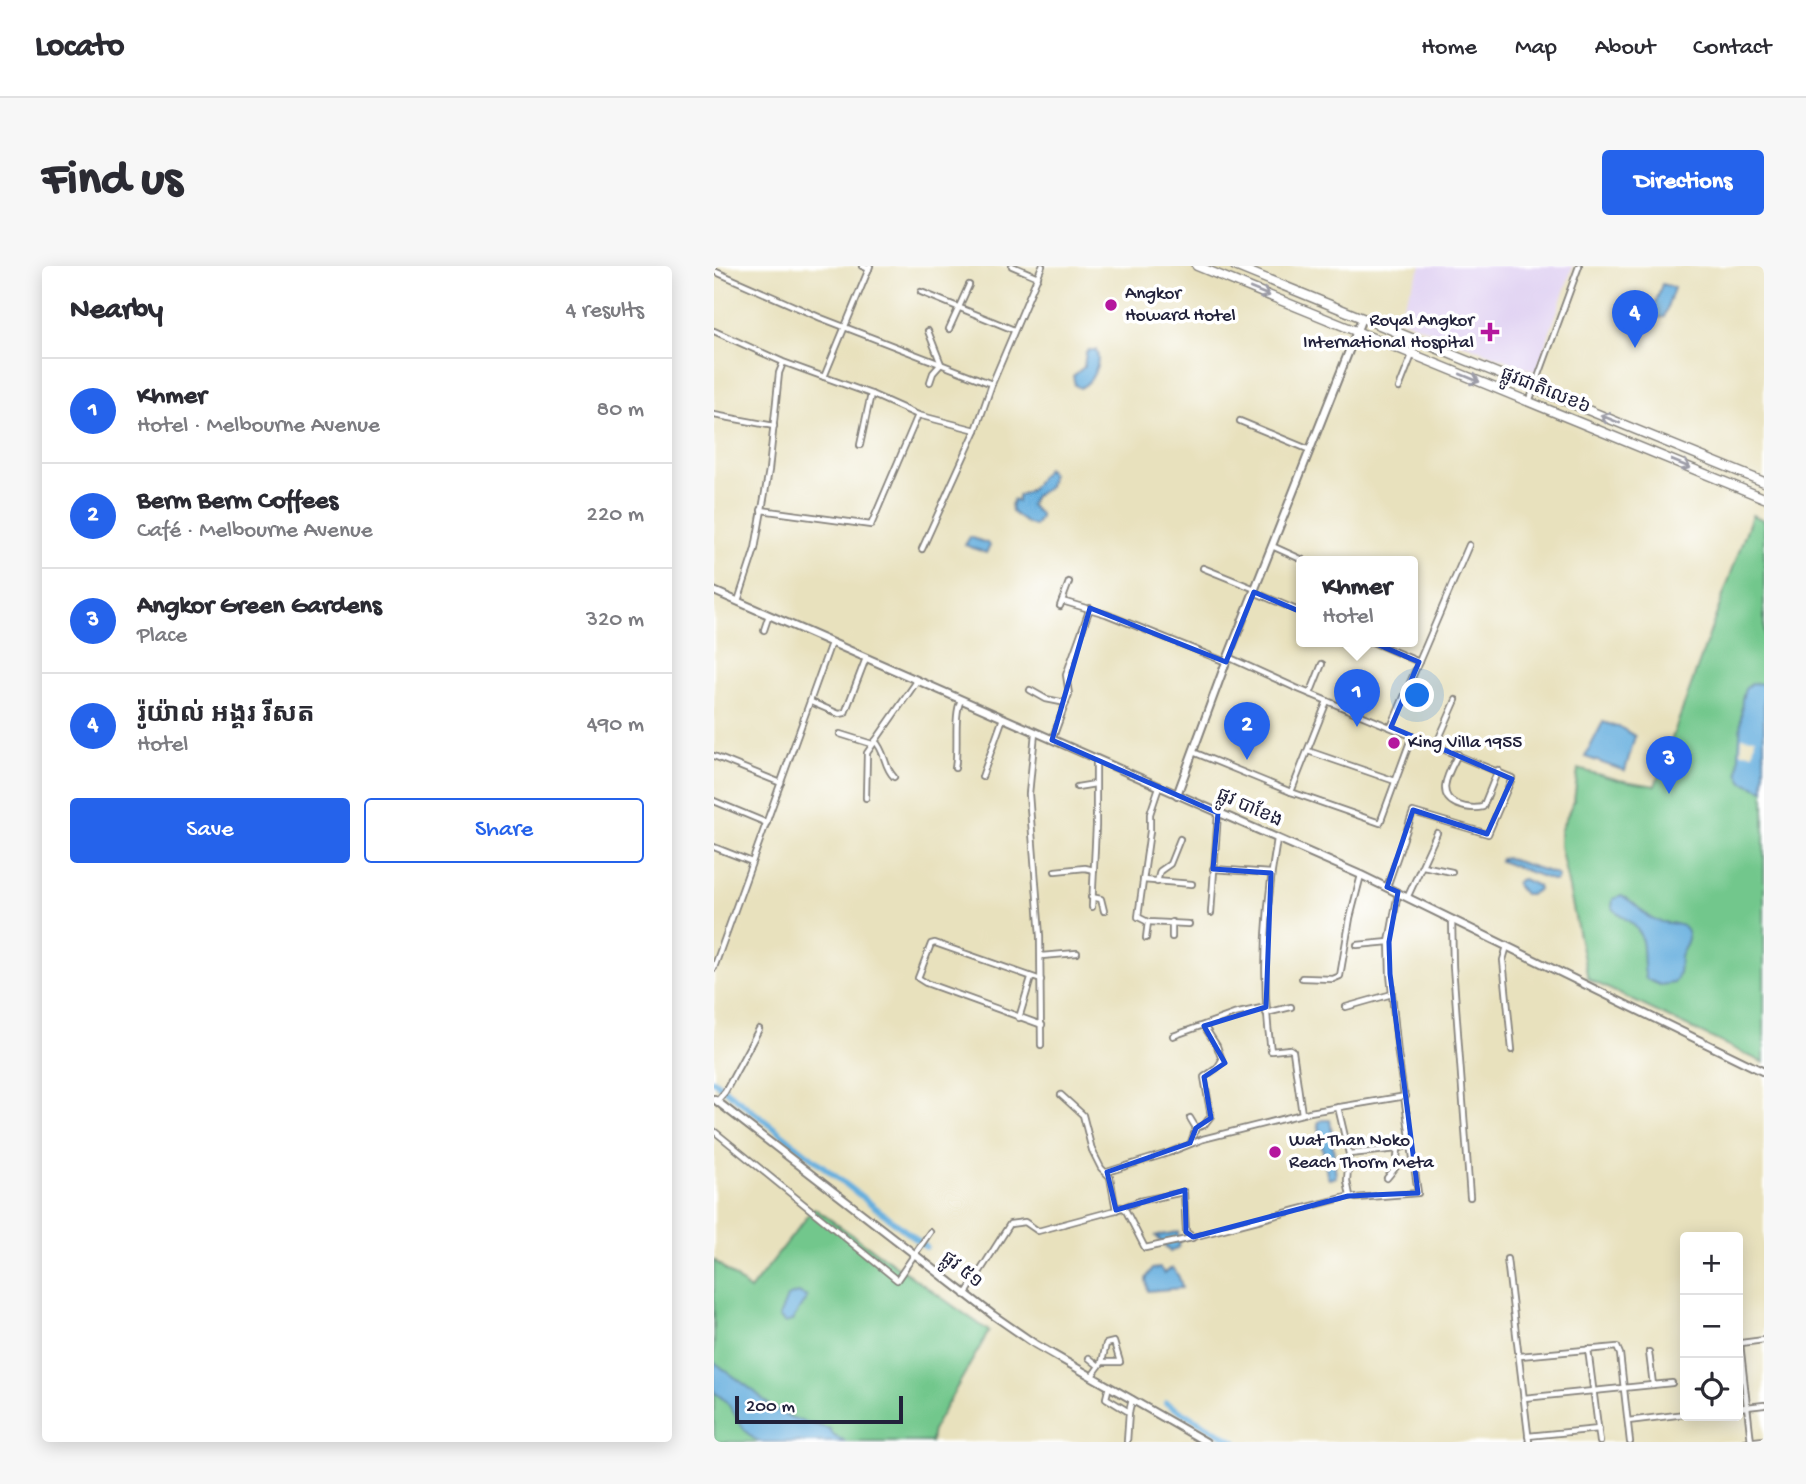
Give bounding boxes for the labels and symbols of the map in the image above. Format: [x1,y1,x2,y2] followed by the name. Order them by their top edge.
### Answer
[1125,283,1236,328] place label: Angkor Howard Hotel
[1249,286,1270,299] one-way arrow
[1612,290,1658,348] pin: 4
[1103,297,1119,313] marker: Angkor Howard Hotel
[1303,310,1476,355] place label: Royal Angkor International Hospital
[1480,322,1500,342] marker: Royal Angkor International Hospital
[1496,363,1594,423] street label: ផ្លូវជាតិលេខ៦
[1459,373,1481,386] one-way arrow
[1600,412,1621,425] one-way arrow
[1670,459,1691,472] one-way arrow
[1334,669,1380,727] pin: 1
[1400,678,1434,712] your location
[1224,702,1270,760] pin: 2
[1408,732,1522,755] place label: King Villa 1955
[1386,735,1402,751] marker: King Villa 1955
[1646,736,1692,794] pin: 3
[1211,783,1286,836] street label: ផ្លូវ បាខែង
[1289,1130,1435,1175] place label: Wat Than Noko Reach Thorm Meta
[1267,1144,1283,1160] marker: Wat Than Noko Reach Thorm Meta
[934,1248,987,1297] street label: ផ្លូវ ៥១
[735,1393,903,1425] scale bar

